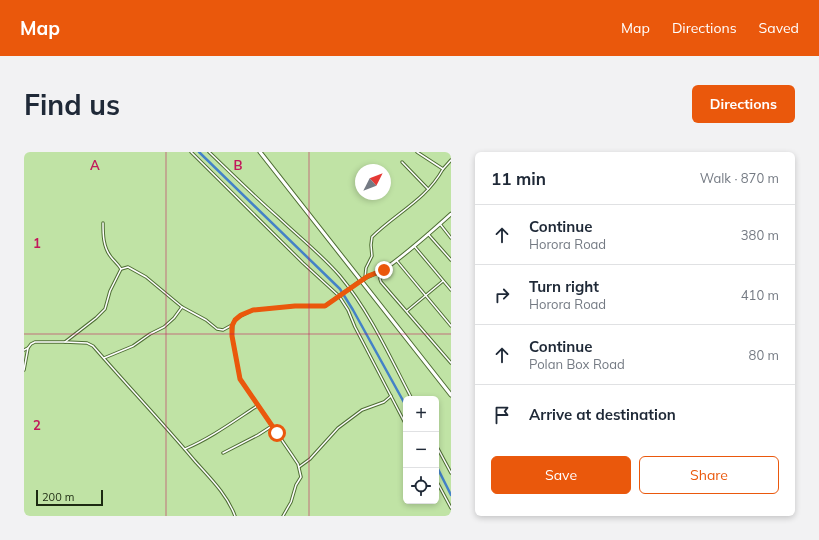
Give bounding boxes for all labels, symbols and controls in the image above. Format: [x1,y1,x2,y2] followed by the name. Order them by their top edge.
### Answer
[20,16,60,40] text: Map
[621,19,650,37] text: Map
[672,19,737,37] text: Directions
[759,19,799,37] text: Saved
[692,85,795,123] button: Directions
[24,87,120,122] text: Find us
[90,157,100,173] text: A
[234,157,243,173] text: B
[355,164,391,200] north arrow
[491,168,546,189] text: 11 min
[700,170,779,186] text: Walk · 870 m
[529,217,592,236] text: Continue
[491,224,513,246] icon: ahead
[741,227,779,243] text: 380 m
[33,235,41,251] text: 1
[529,236,606,252] text: Horora Road
[375,261,393,279] route end
[529,277,599,296] text: Turn right
[491,284,513,306] icon: right
[741,287,779,303] text: 410 m
[529,296,606,312] text: Horora Road
[529,337,592,356] text: Continue
[491,344,513,366] icon: ahead
[749,347,779,363] text: 80 m
[529,356,625,372] text: Polan Box Road
[403,396,439,504] map controls
[403,396,439,432] button: +
[491,404,513,426] icon: arrive
[529,405,676,424] text: Arrive at destination
[33,417,41,433] text: 2
[268,424,286,442] route start
[403,432,439,468] button: −
[491,456,631,494] button: Save
[639,456,779,494] button: Share
[403,468,439,504] button: locate
[36,488,103,507] scale bar
[42,490,74,504] text: 200 m

